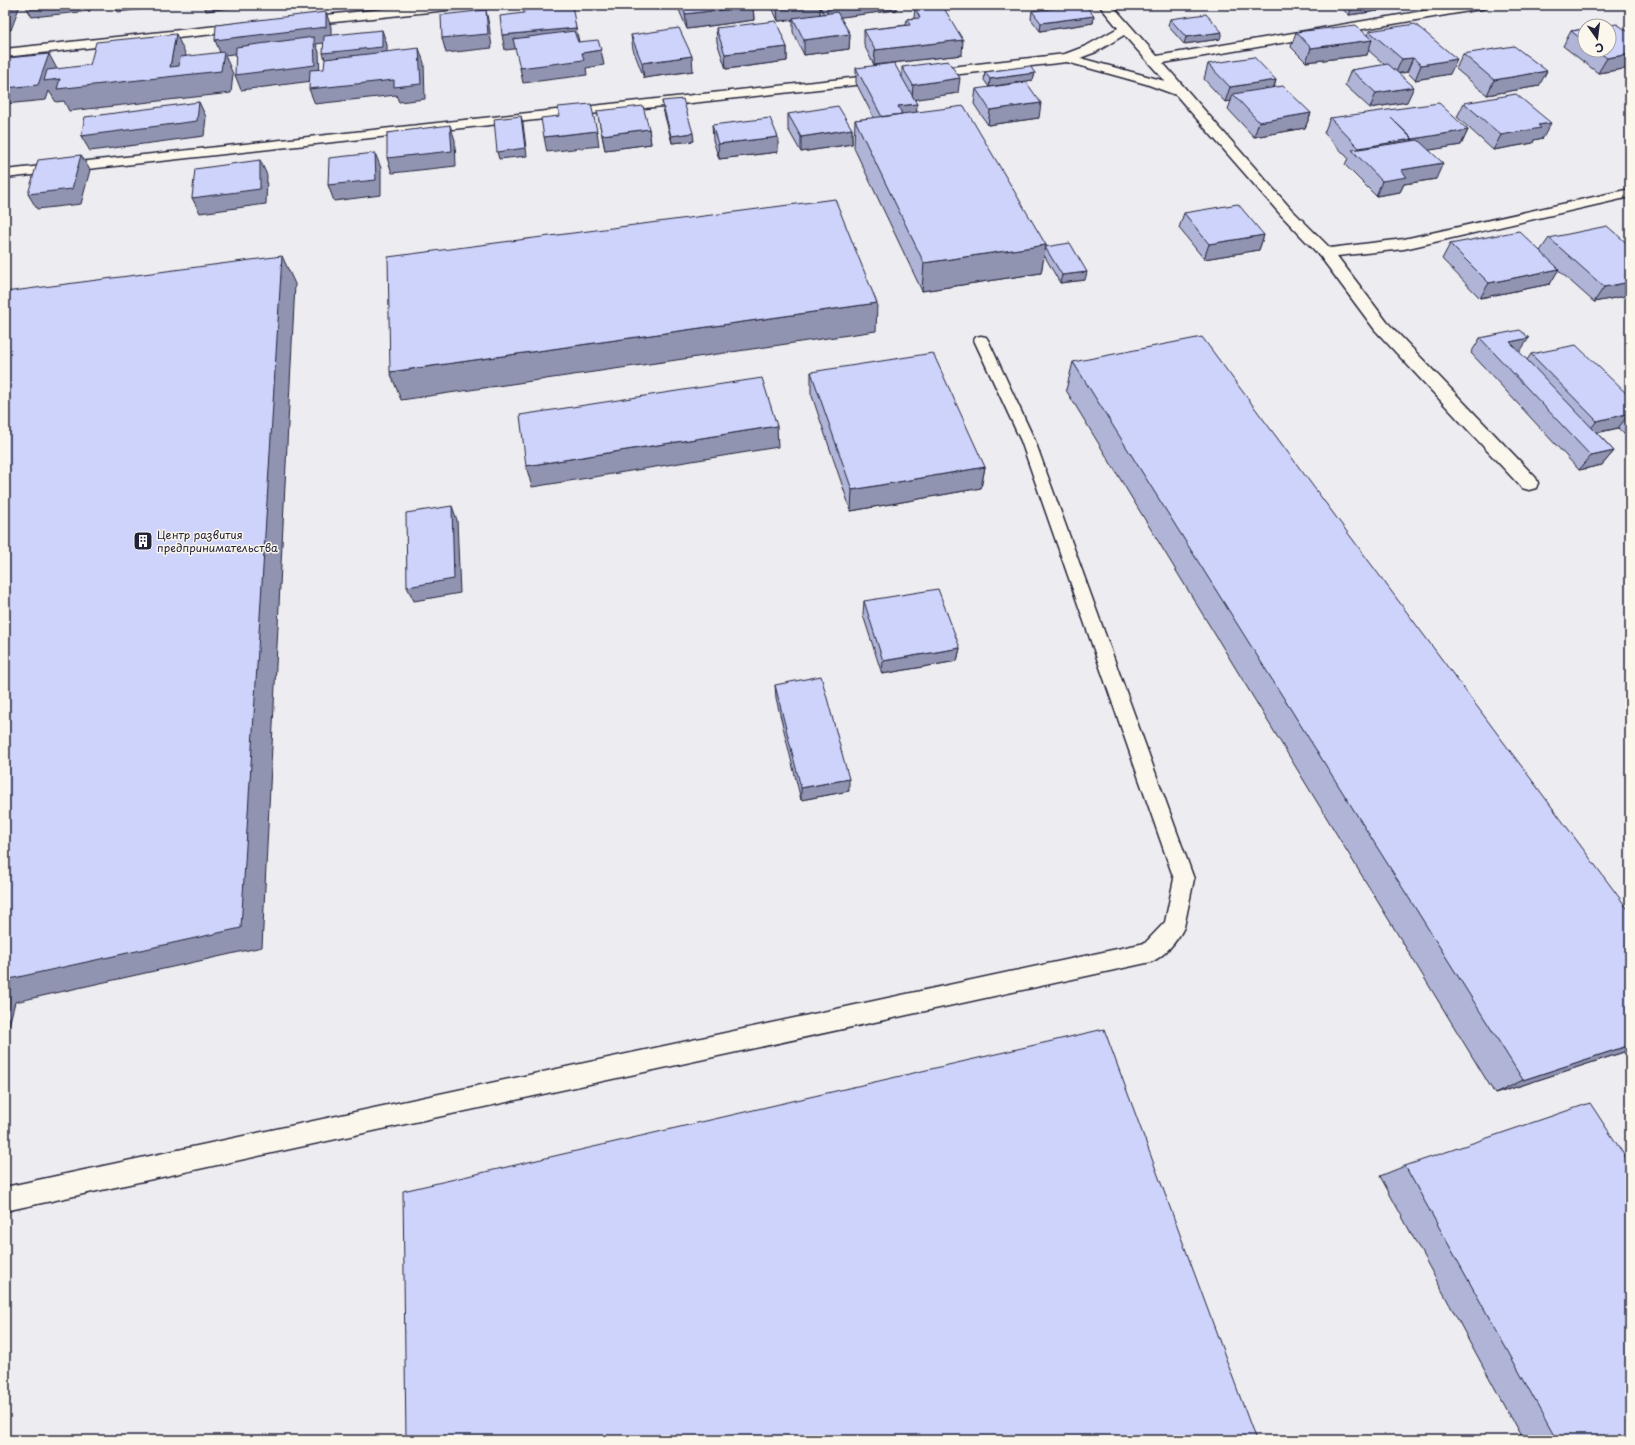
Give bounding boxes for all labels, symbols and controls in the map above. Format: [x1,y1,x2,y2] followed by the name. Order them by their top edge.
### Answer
[1577,18,1617,58] north arrow
[1593,39,1606,57] text: С
[157,526,278,556] place label: Центр развития предпринимательства
[132,530,154,552] building icon: Центр развития предпринимательства

